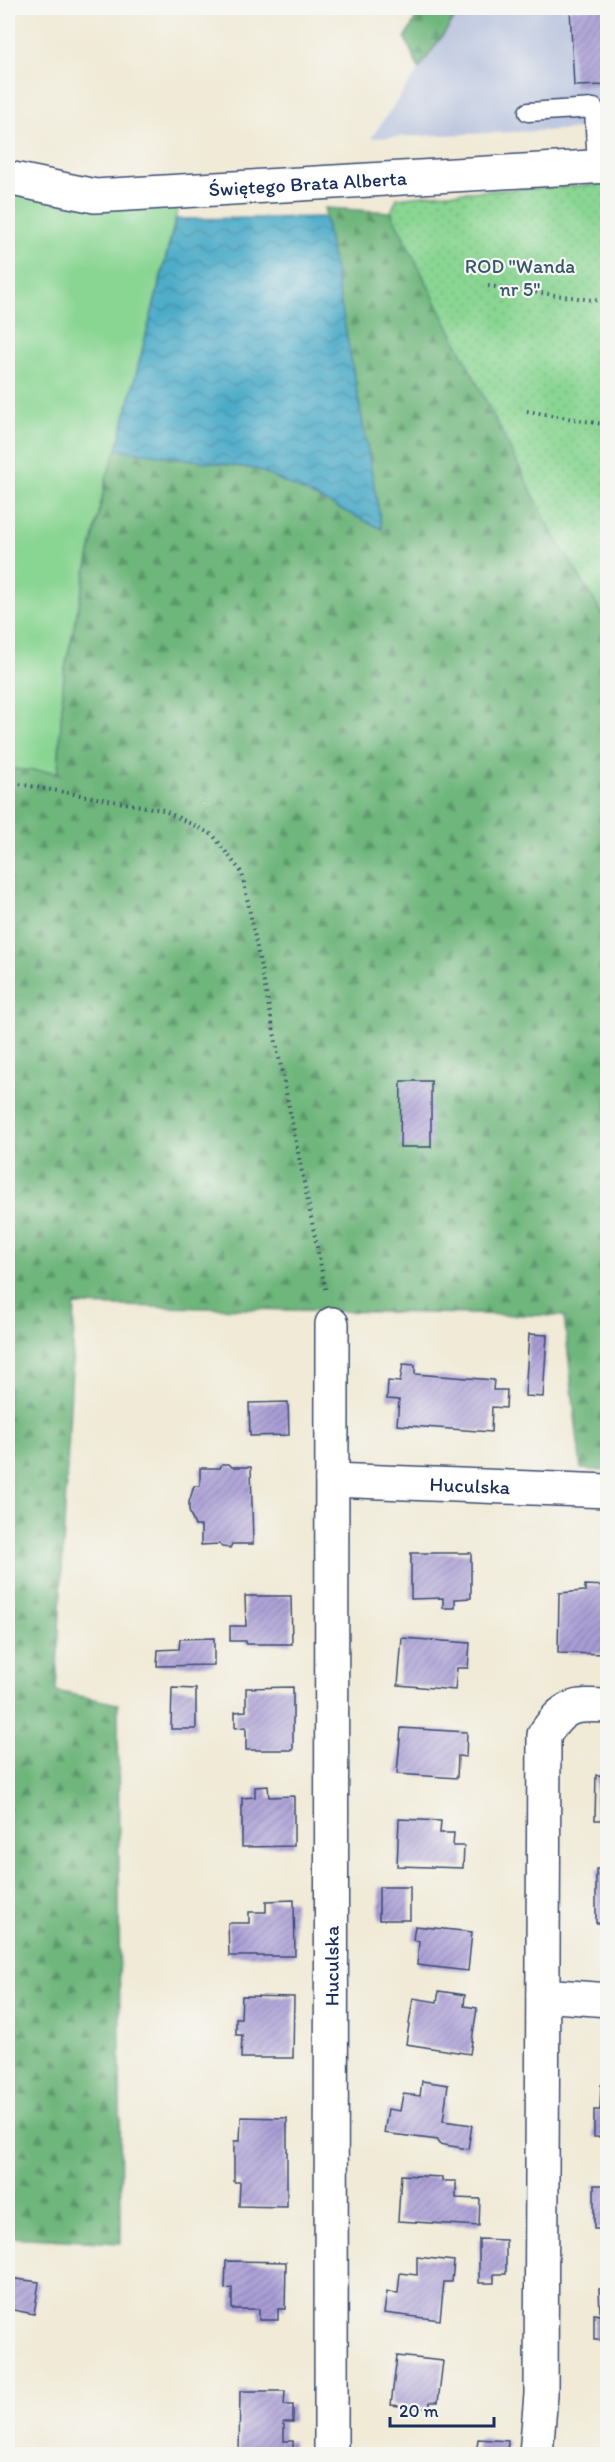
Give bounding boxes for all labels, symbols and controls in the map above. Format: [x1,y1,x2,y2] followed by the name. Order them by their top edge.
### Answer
[208,166,408,201] street label: Świętego Brata Alberta
[465,254,575,301] park label: ROD "Wanda nr 5"
[429,1472,511,1499] street label: Huculska
[319,1925,343,2006] street label: Huculska
[390,2390,494,2428] scale bar
[399,2400,439,2422] text: 20 m

